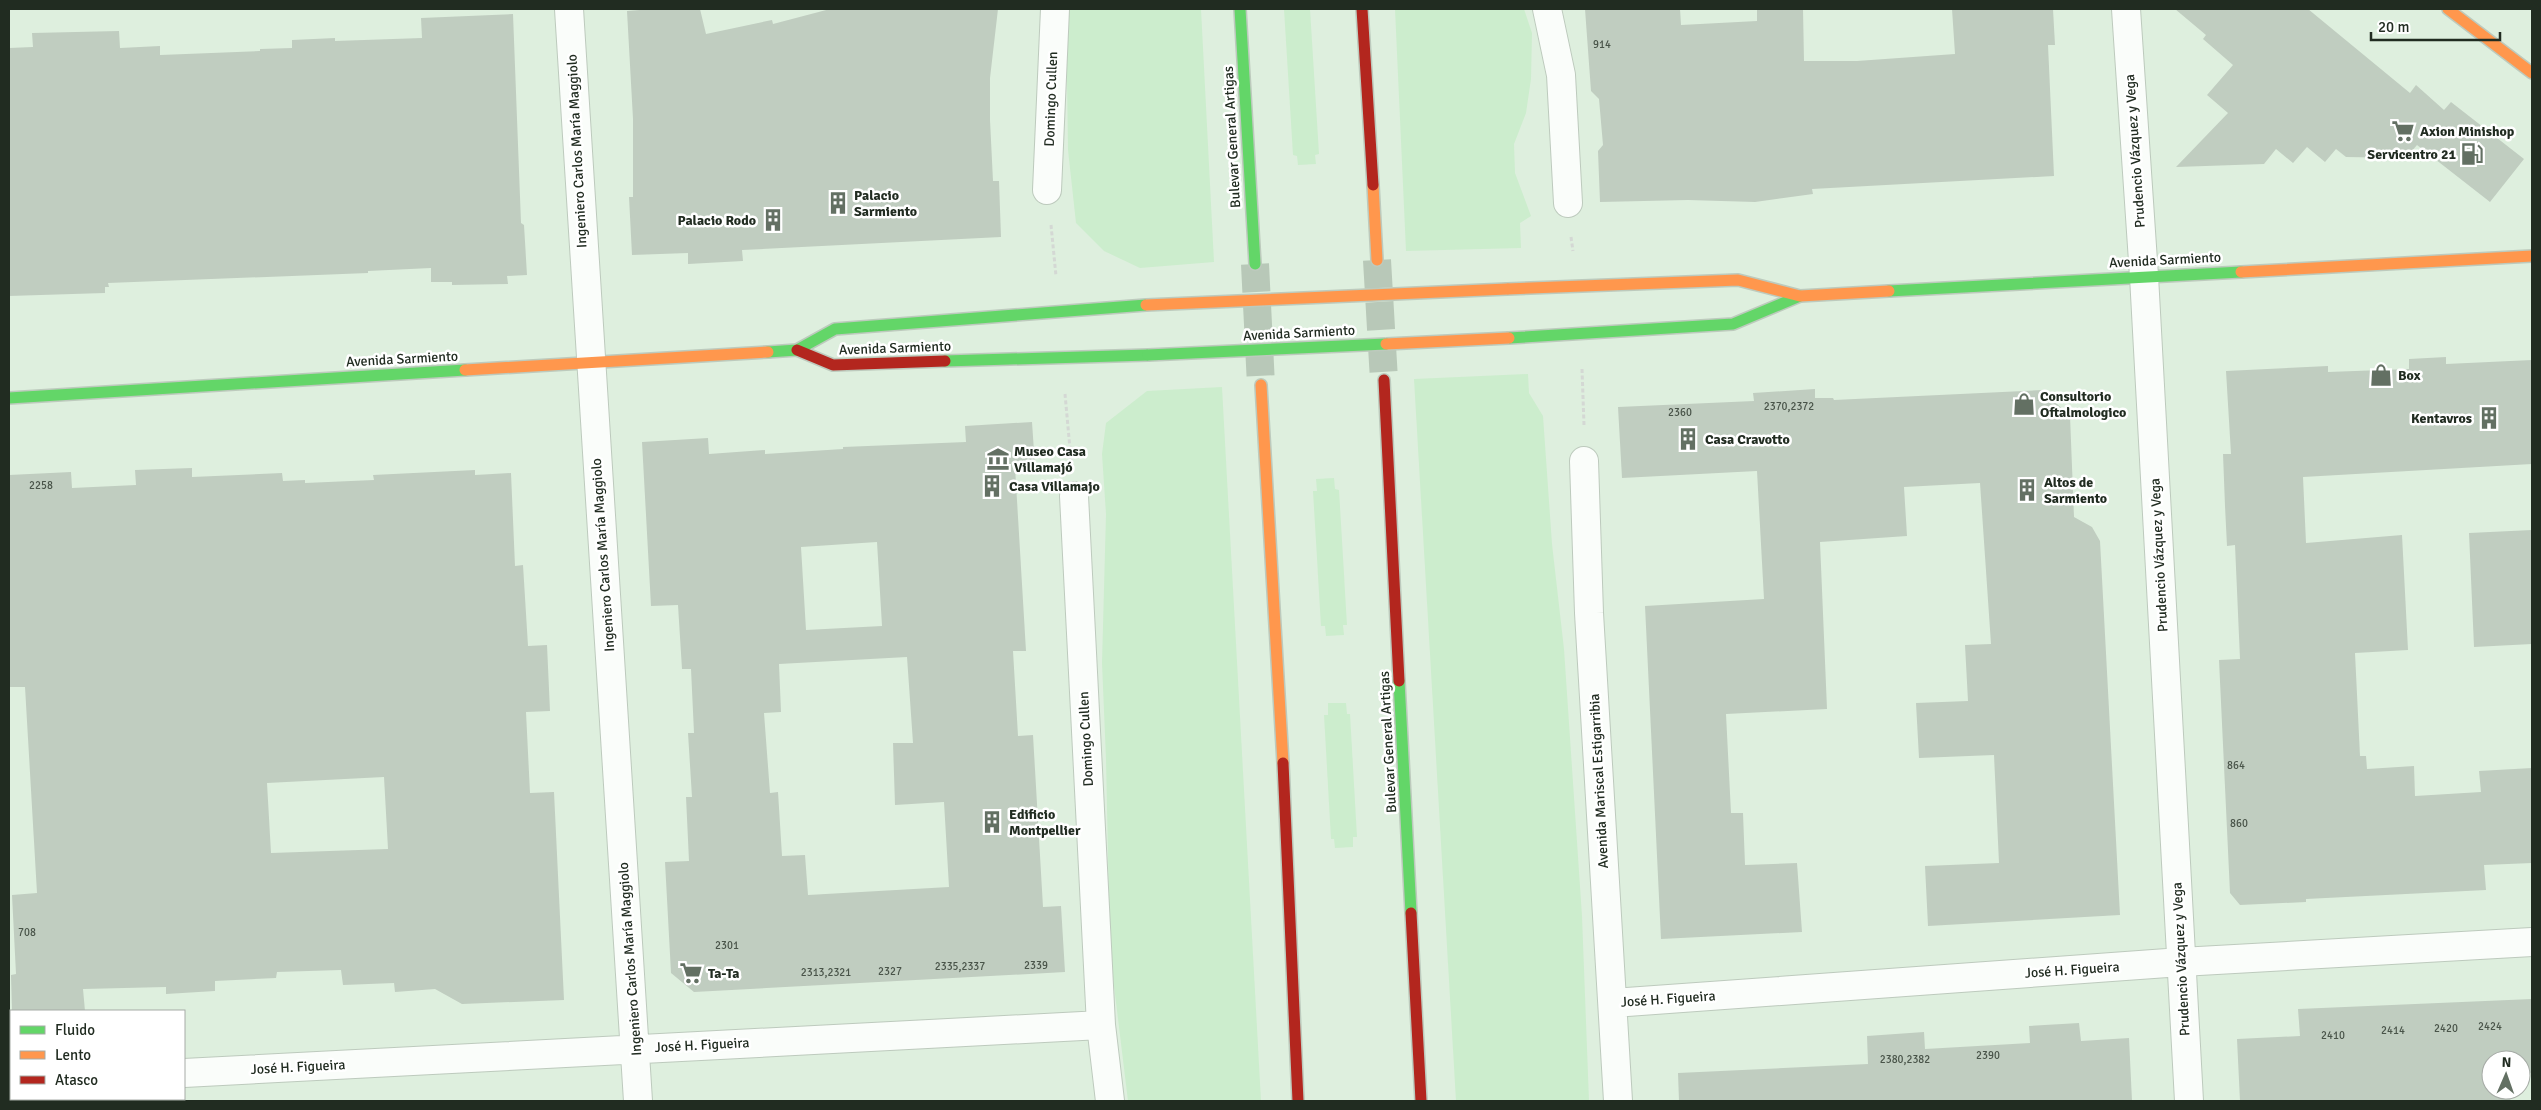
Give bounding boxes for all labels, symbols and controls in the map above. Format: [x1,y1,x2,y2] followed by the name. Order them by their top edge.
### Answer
[2371,10,2500,42] scale bar
[2378,18,2409,36] text: 20 m
[1593,38,1611,51] house number: 914
[1041,51,1061,147] street label: Domingo Cullen
[563,54,591,248] street label: Ingeniero Carlos María Maggiolo
[1220,66,1244,208] street label: Bulevar General Artigas
[2121,74,2149,228] street label: Prudencio Vázquez y Vega
[2390,118,2416,144] supermarket icon: Axion Minishop
[2420,123,2515,140] place label: Axion Minishop
[2459,141,2485,167] fuel station icon: Servicentro 21
[2367,146,2456,163] place label: Servicentro 21
[854,187,917,220] place label: Palacio Sarmiento
[825,190,851,216] building icon: Palacio Sarmiento
[760,207,786,233] building icon: Palacio Rodo
[677,212,756,229] place label: Palacio Rodo
[2109,249,2221,271] street label: Avenida Sarmiento
[1243,322,1355,344] street label: Avenida Sarmiento
[839,338,951,358] street label: Avenida Sarmiento
[346,348,458,370] street label: Avenida Sarmiento
[2368,362,2394,388] shop icon: Box
[2398,367,2421,384] place label: Box
[2040,388,2126,421] place label: Consultorio Oftalmologico
[2011,391,2037,417] shop icon: Consultorio Oftalmologico
[1764,400,1814,413] house number: 2370,2372
[2476,405,2502,431] building icon: Kentavros
[1668,406,1692,419] house number: 2360
[2411,410,2472,427] place label: Kentavros
[1675,426,1701,452] building icon: Casa Cravotto
[1705,431,1790,448] place label: Casa Cravotto
[1014,443,1086,476] place label: Museo Casa Villamajó
[985,446,1011,472] museum icon: Museo Casa Villamajó
[588,458,618,652] street label: Ingeniero Carlos María Maggiolo
[979,473,1005,499] building icon: Casa Villamajo
[2044,474,2107,507] place label: Altos de Sarmiento
[2014,477,2040,503] building icon: Altos de Sarmiento
[1009,478,1100,495] place label: Casa Villamajo
[2146,478,2172,632] street label: Prudencio Vázquez y Vega
[29,479,53,492] house number: 2258
[1376,671,1400,813] street label: Bulevar General Artigas
[1075,691,1097,787] street label: Domingo Cullen
[1586,693,1612,869] street label: Avenida Mariscal Estigarribia
[2227,759,2245,772] house number: 864
[1009,806,1081,839] place label: Edificio Montpellier
[979,809,1005,835] building icon: Edificio Montpellier
[2230,817,2248,830] house number: 860
[615,862,645,1056] street label: Ingeniero Carlos María Maggiolo
[2168,882,2194,1036] street label: Prudencio Vázquez y Vega
[18,926,36,939] house number: 708
[715,939,739,952] house number: 2301
[2024,958,2120,982] street label: José H. Figueira
[1024,959,1048,972] house number: 2339
[678,960,704,986] supermarket icon: Ta-Ta
[935,960,985,973] house number: 2335,2337
[708,965,739,982] place label: Ta-Ta
[878,965,902,978] house number: 2327
[801,966,851,979] house number: 2313,2321
[1620,987,1716,1011] street label: José H. Figueira
[10,1010,185,1100] legend
[2478,1020,2502,1033] house number: 2424
[55,1021,95,1039] text: Fluido
[2434,1022,2458,1035] house number: 2420
[2381,1024,2405,1037] house number: 2414
[2321,1029,2345,1042] house number: 2410
[654,1034,750,1056] street label: José H. Figueira
[55,1046,91,1064] text: Lento
[1976,1049,2000,1062] house number: 2390
[2481,1050,2531,1100] north arrow
[1880,1053,1930,1066] house number: 2380,2382
[2501,1054,2512,1071] text: N
[250,1056,346,1078] street label: José H. Figueira
[55,1071,98,1089] text: Atasco

